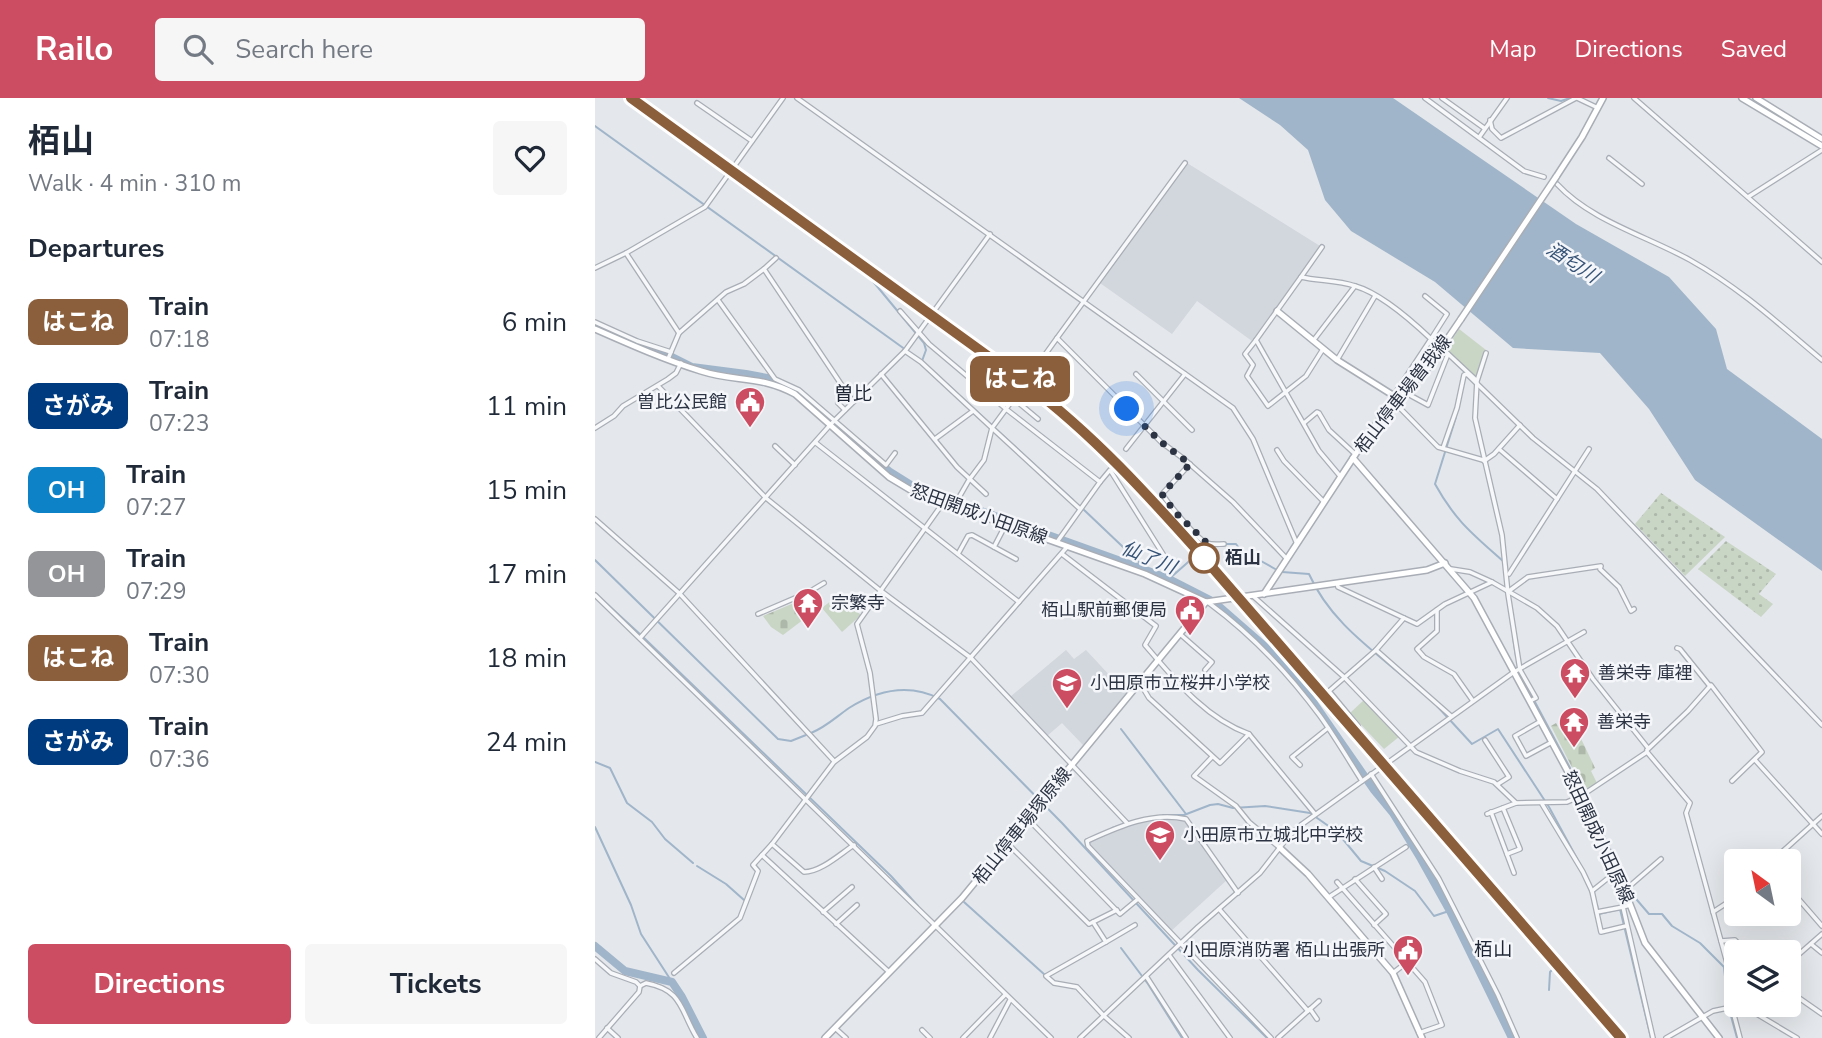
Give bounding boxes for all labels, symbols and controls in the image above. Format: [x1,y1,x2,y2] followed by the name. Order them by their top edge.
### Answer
[155,18,645,81] search box
[35,27,113,72] text: Railo
[179,30,217,68] icon: search
[235,32,373,67] text: Search here
[1489,33,1536,65] text: Map
[1574,33,1683,65] text: Directions
[1721,33,1787,65] text: Saved
[28,119,94,164] text: 栢山
[493,121,567,195] button: heart
[28,168,241,199] text: Walk · 4 min · 310 m
[28,231,164,266] text: Departures
[1541,236,1605,290] water label: 酒匂川
[149,289,209,324] text: Train
[502,305,567,340] text: 6 min
[42,306,114,338] text: はこね
[149,324,209,355] text: 07:18
[1349,330,1457,458] street label: 栢山停車場曽我線
[980,356,1060,402] line badge: はこね
[984,363,1056,395] text: はこね
[149,373,209,408] text: Train
[834,381,872,407] district label: 曽比
[733,385,767,429] public building icon: 曽比公民館
[486,389,567,424] text: 11 min
[42,390,114,422] text: さがみ
[637,390,727,414] place label: 曽比公民館
[1109,391,1144,426] your location
[149,408,209,439] text: 07:23
[126,457,186,492] text: Train
[486,473,567,508] text: 15 min
[48,474,85,506] text: OH
[907,478,1051,550] street label: 怒田開成小田原線
[126,492,186,523] text: 07:27
[1117,535,1182,581] water label: 仙了川
[126,541,186,576] text: Train
[1189,543,1219,573] marker: 栢山
[1225,546,1261,570] place label: 栢山
[486,557,567,592] text: 17 min
[48,558,85,590] text: OH
[126,576,186,607] text: 07:29
[791,586,825,630] temple icon: 宗繁寺
[831,591,885,615] place label: 宗繁寺
[1173,593,1207,637] public building icon: 栢山駅前郵便局
[1041,598,1167,622] place label: 栢山駅前郵便局
[149,625,209,660] text: Train
[486,641,567,676] text: 18 min
[42,642,114,674] text: はこね
[1558,656,1592,700] temple icon: 善栄寺 庫裡
[149,660,209,691] text: 07:30
[1598,661,1693,685] place label: 善栄寺 庫裡
[1050,666,1084,710] school or university icon: 小田原市立桜井小学校
[1090,671,1270,695] place label: 小田原市立桜井小学校
[1557,705,1591,749] temple icon: 善栄寺
[149,709,209,744] text: Train
[1597,710,1651,734] place label: 善栄寺
[486,725,567,760] text: 24 min
[42,726,114,758] text: さがみ
[149,744,209,775] text: 07:36
[967,762,1077,890] street label: 栢山停車場塚原線
[1557,767,1639,907] street label: 怒田開成小田原線
[1143,818,1177,862] school or university icon: 小田原市立城北中学校
[1183,823,1363,847] place label: 小田原市立城北中学校
[1724,849,1801,926] north arrow
[1724,849,1801,1017] map controls
[1391,933,1425,977] public building icon: 小田原消防署 栢山出張所
[1474,937,1512,963] district label: 栢山
[1182,938,1385,962] place label: 小田原消防署 栢山出張所
[1724,940,1801,1017] button: layers
[28,944,291,1024] button: Directions
[305,944,567,1024] button: Tickets

